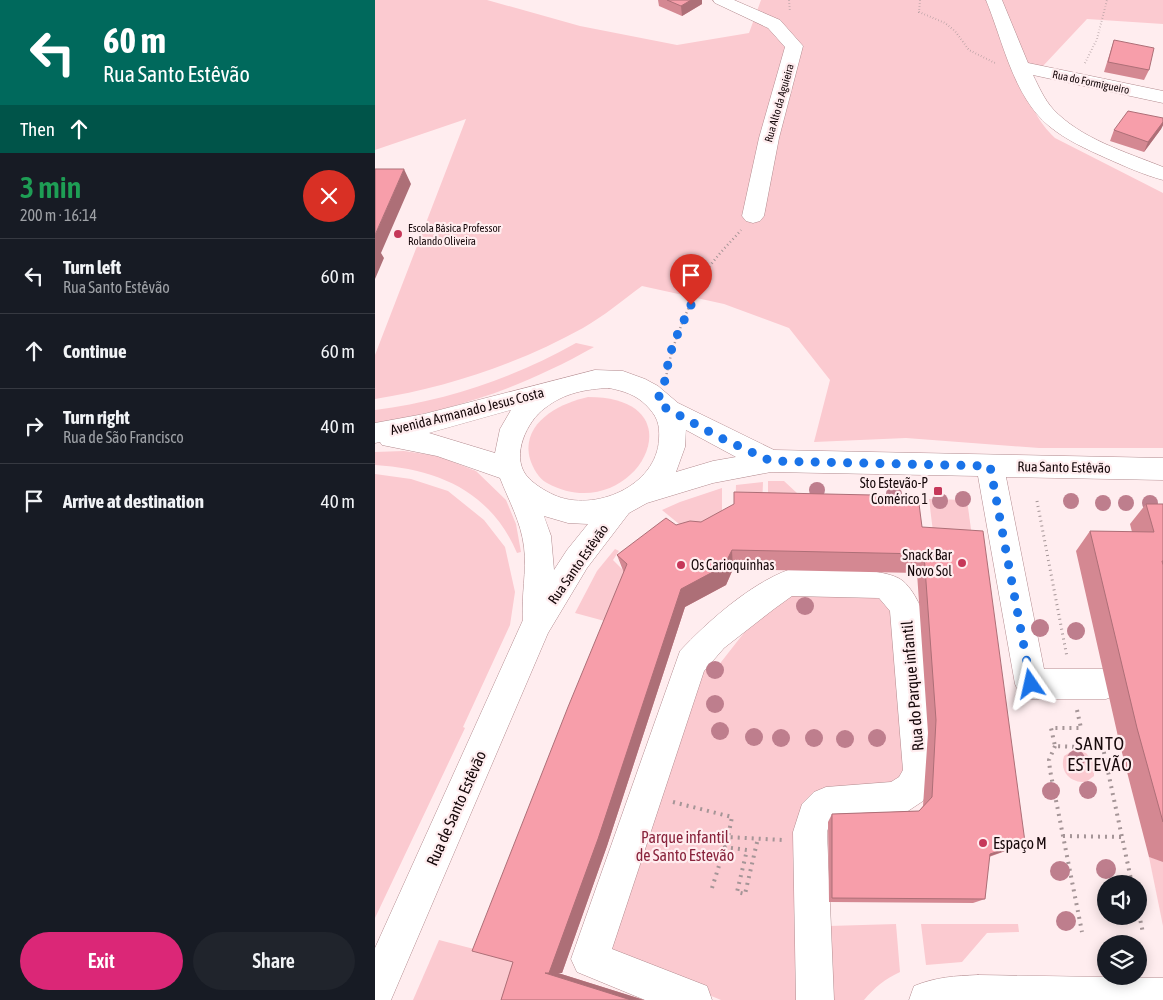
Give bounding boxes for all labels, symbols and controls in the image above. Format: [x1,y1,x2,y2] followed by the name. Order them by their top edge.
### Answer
[20,20,85,85] icon: left
[103,20,166,60] text: 60 m
[103,61,250,87] text: Rua Santo Estêvão
[762,62,796,144] street label: Rua Alto da Aguieira
[1051,68,1131,96] street label: Rua do Formigueiro
[65,115,93,143] icon: ahead
[20,118,55,140] text: Then
[20,170,81,204] text: 3 min
[303,170,355,222] button: close
[20,206,97,224] text: 200 m · 16:14
[408,222,502,247] place label: Escola Básica Professor Rolando Oliveira
[392,228,404,240] marker: Escola Básica Professor Rolando Oliveira
[670,254,712,305] pin
[63,256,121,278] text: Turn left
[677,261,705,289] icon: arrive
[20,262,48,290] icon: left
[321,265,355,287] text: 60 m
[63,278,170,296] text: Rua Santo Estêvão
[20,337,48,365] icon: ahead
[63,340,127,362] text: Continue
[321,340,355,362] text: 60 m
[389,384,545,438] street label: Avenida Armanado Jesus Costa
[63,406,130,428] text: Turn right
[20,412,48,440] icon: right
[321,415,355,437] text: 40 m
[63,428,184,446] text: Rua de São Francisco
[1017,458,1111,476] street label: Rua Santo Estêvão
[860,475,928,507] place label: Sto Estevão-P Comérico 1
[932,485,944,497] marker: Sto Estevão-P Comérico 1
[20,487,48,515] icon: arrive
[63,490,204,512] text: Arrive at destination
[321,490,355,512] text: 40 m
[545,521,611,607] street label: Rua Santo Estêvão
[902,547,953,579] place label: Snack Bar Novo Sol
[691,557,774,573] place label: Os Carioquinhas
[956,557,968,569] marker: Snack Bar Novo Sol
[675,559,687,571] marker: Os Carioquinhas
[897,619,928,752] street label: Rua do Parque infantil
[1004,657,1056,709] position arrow
[1067,733,1133,775] district label: SANTO ESTEVÃO
[423,748,489,868] street label: Rua de Santo Estêvão
[636,828,734,864] park label: Parque infantil de Santo Estevão
[993,834,1047,853] place label: Espaço M
[977,837,989,849] marker: Espaço M
[1097,875,1147,985] map controls
[1097,875,1147,925] button: sound
[20,932,183,990] button: Exit
[193,932,355,990] button: Share
[1097,935,1147,985] button: layers

